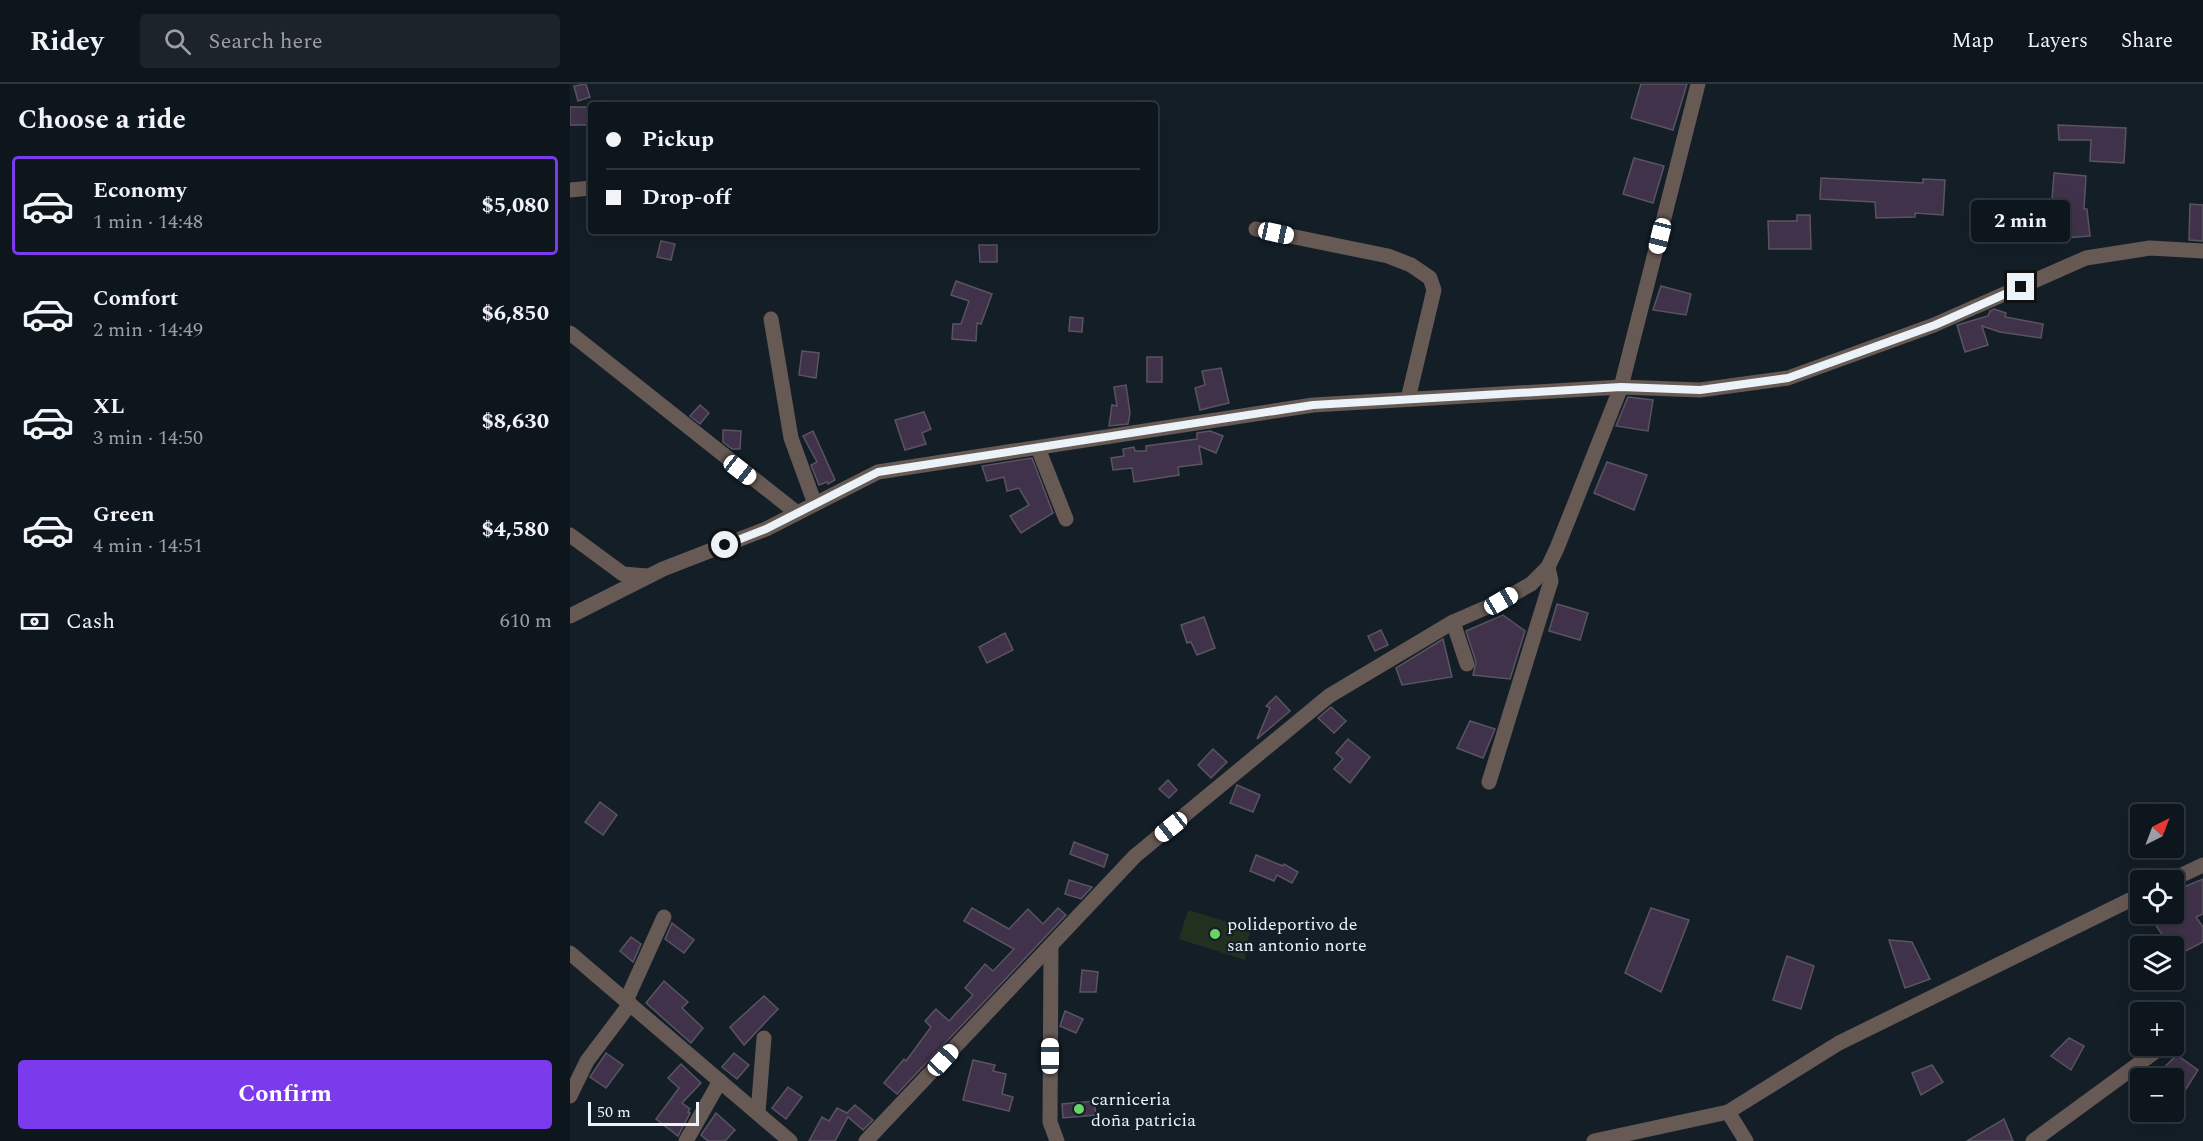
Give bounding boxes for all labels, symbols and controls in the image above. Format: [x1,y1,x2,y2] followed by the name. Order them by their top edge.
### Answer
[140,14,560,68] search box
[30,20,104,63] text: Ridey
[161,25,194,58] icon: search
[209,25,323,58] text: Search here
[1952,25,1994,57] text: Map
[2027,25,2088,57] text: Layers
[2121,25,2173,57] text: Share
[18,99,186,141] text: Choose a ride
[642,123,714,156] text: Pickup
[93,174,186,207] text: Economy
[21,179,75,233] icon: car
[642,181,731,214] text: Drop-off
[481,189,549,222] text: $5,080
[1972,200,2070,242] callout: 2 min
[1994,206,2047,236] text: 2 min
[93,207,203,237] text: 1 min · 14:48
[1647,216,1673,256] car
[1257,220,1295,246] car
[2007,273,2034,300] route end
[93,282,178,315] text: Comfort
[21,287,75,341] icon: car
[481,297,549,330] text: $6,850
[93,315,203,345] text: 2 min · 14:49
[93,390,124,423] text: XL
[21,395,75,449] icon: car
[481,405,549,438] text: $8,630
[93,423,203,453] text: 3 min · 14:50
[720,452,760,488] car
[93,498,155,531] text: Green
[21,503,75,557] icon: car
[481,513,549,546] text: $4,580
[93,531,203,561] text: 4 min · 14:51
[711,531,738,558] route start
[1481,584,1521,618] car
[18,605,51,638] icon: cash
[66,605,115,638] text: Cash
[500,606,552,636] text: 610 m
[2130,804,2184,858] north arrow
[2130,804,2184,1122] map controls
[1151,809,1191,845] car
[2130,870,2184,924] button: locate
[1227,911,1367,959] place label: polideportivo de san antonio norte
[1208,927,1222,941] marker: polideportivo de san antonio norte
[2130,936,2184,990] button: layers
[2130,1002,2184,1056] button: +
[1041,1038,1059,1074] car
[924,1041,962,1079] car
[18,1060,552,1129] button: Confirm
[2130,1068,2184,1122] button: −
[1091,1086,1196,1134] place label: carniceria doña patricia
[588,1099,699,1126] scale bar
[597,1100,631,1124] text: 50 m
[1072,1102,1086,1116] marker: carniceria doña patricia

